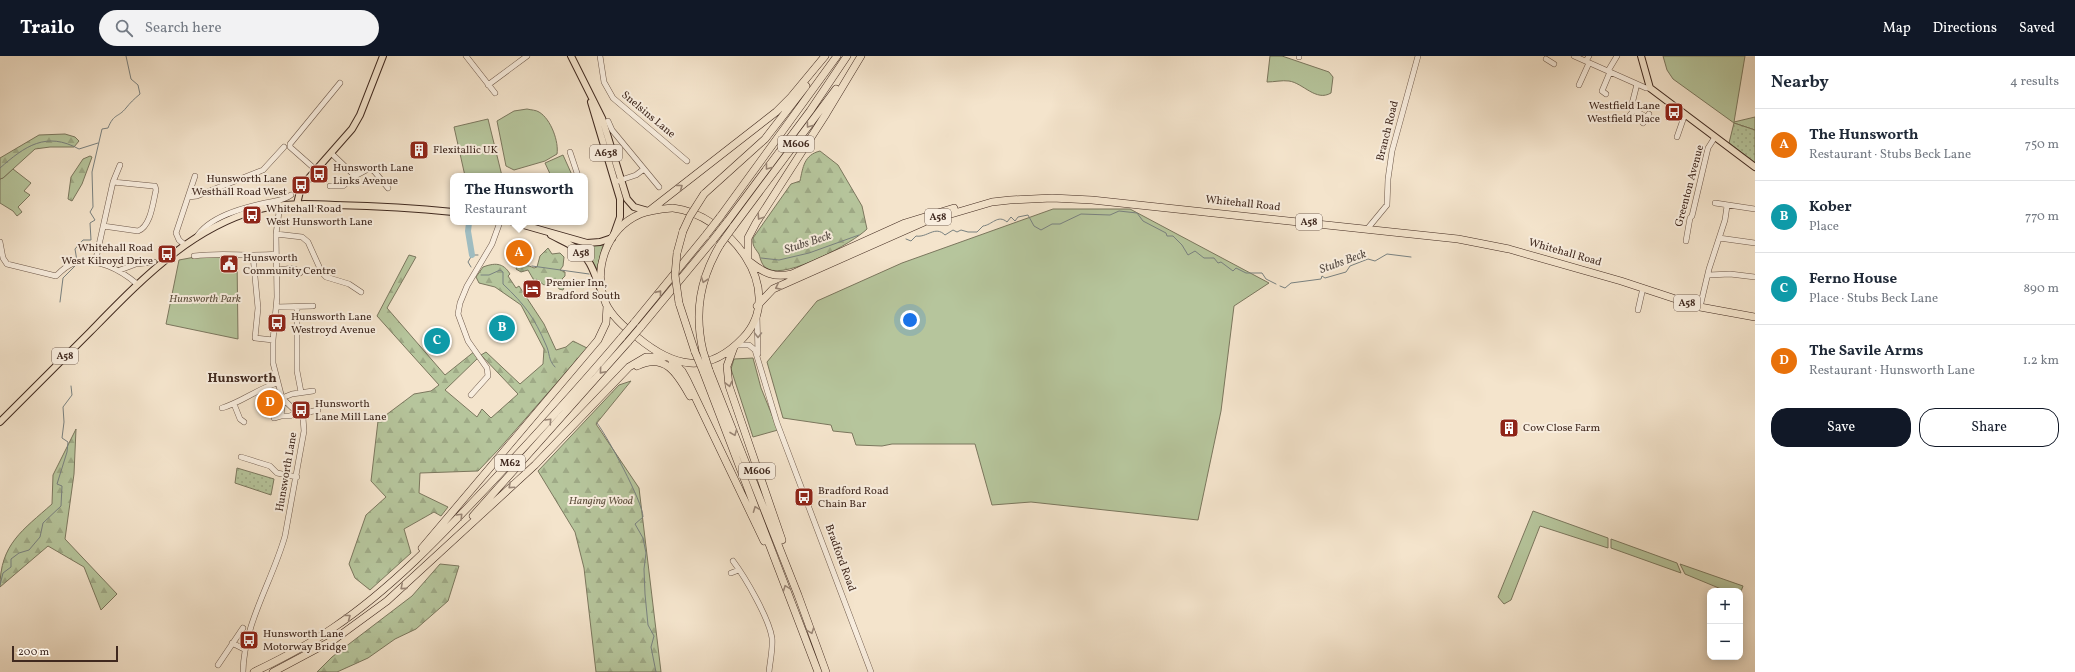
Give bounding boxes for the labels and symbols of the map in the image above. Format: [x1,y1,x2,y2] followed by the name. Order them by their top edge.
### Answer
[618,88,678,142] street label: Snelsins Lane
[1373,99,1403,163] street label: Branch Road
[1587,99,1660,127] place label: Westfield Lane Westfield Place
[1663,101,1685,123] bus stop icon: Westfield Lane Westfield Place
[807,121,814,128] one-way arrow
[778,136,814,152] road number: M606
[408,139,430,161] building icon: Flexitallic UK
[433,143,498,158] place label: Flexitallic UK
[1672,143,1708,229] street label: Greenton Avenue
[590,145,622,161] road number: A638
[333,161,413,189] place label: Hunsworth Lane Links Avenue
[308,163,330,185] bus stop icon: Hunsworth Lane Links Avenue
[765,163,772,170] one-way arrow
[192,172,287,200] place label: Hunsworth Lane Westhall Road West
[290,174,312,196] bus stop icon: Hunsworth Lane Westhall Road West
[676,185,683,192] one-way arrow
[1205,193,1281,215] street label: Whitehall Road
[266,202,373,230] place label: Whitehall Road West Hunsworth Lane
[241,204,263,226] bus stop icon: Whitehall Road West Hunsworth Lane
[925,209,951,225] road number: A58
[757,213,764,220] one-way arrow
[1296,214,1322,230] road number: A58
[782,228,834,258] water label: Stubs Beck
[1527,235,1603,271] street label: Whitehall Road
[506,238,532,268] pin: A
[61,241,153,269] place label: Whitehall Road West Kilroyd Drive
[156,243,178,265] bus stop icon: Whitehall Road West Kilroyd Drive
[568,245,594,261] road number: A58
[1317,246,1369,278] water label: Stubs Beck
[243,251,336,279] place label: Hunsworth Community Centre
[218,253,240,275] public building icon: Hunsworth Community Centre
[546,276,621,304] place label: Premier Inn, Bradford South
[700,276,708,283] one-way arrow
[521,278,543,300] hotel icon: Premier Inn, Bradford South
[775,282,782,290] one-way arrow
[654,290,661,298] one-way arrow
[169,292,241,307] park label: Hunsworth Park
[1674,295,1700,311] road number: A58
[291,310,376,338] place label: Hunsworth Lane Westroyd Avenue
[900,310,920,330] your location
[266,312,288,334] bus stop icon: Hunsworth Lane Westroyd Avenue
[489,313,515,343] pin: B
[424,326,450,356] pin: C
[753,332,762,338] one-way arrow
[52,348,78,364] road number: A58
[600,367,607,374] one-way arrow
[207,370,277,388] district label: Hunsworth
[724,381,733,388] one-way arrow
[257,388,283,418] pin: D
[315,397,386,425] place label: Hunsworth Lane Mill Lane
[290,399,312,421] bus stop icon: Hunsworth Lane Mill Lane
[1498,417,1520,439] building icon: Cow Close Farm
[544,418,552,426] one-way arrow
[1523,421,1600,436] place label: Cow Close Farm
[729,429,737,436] one-way arrow
[273,431,301,513] street label: Hunsworth Lane
[495,455,525,471] road number: M62
[739,463,775,479] road number: M606
[508,481,516,489] one-way arrow
[818,484,889,512] place label: Bradford Road Chain Bar
[793,486,815,508] bus stop icon: Bradford Road Chain Bar
[569,494,634,509] park label: Hanging Wood
[752,506,760,513] one-way arrow
[455,513,463,521] one-way arrow
[821,522,859,594] street label: Bradford Road
[401,582,408,589] one-way arrow
[783,585,791,592] one-way arrow
[343,615,350,622] one-way arrow
[263,627,346,655] place label: Hunsworth Lane Motorway Bridge
[807,628,815,635] one-way arrow
[238,629,260,651] bus stop icon: Hunsworth Lane Motorway Bridge
[12,644,118,663] scale bar

